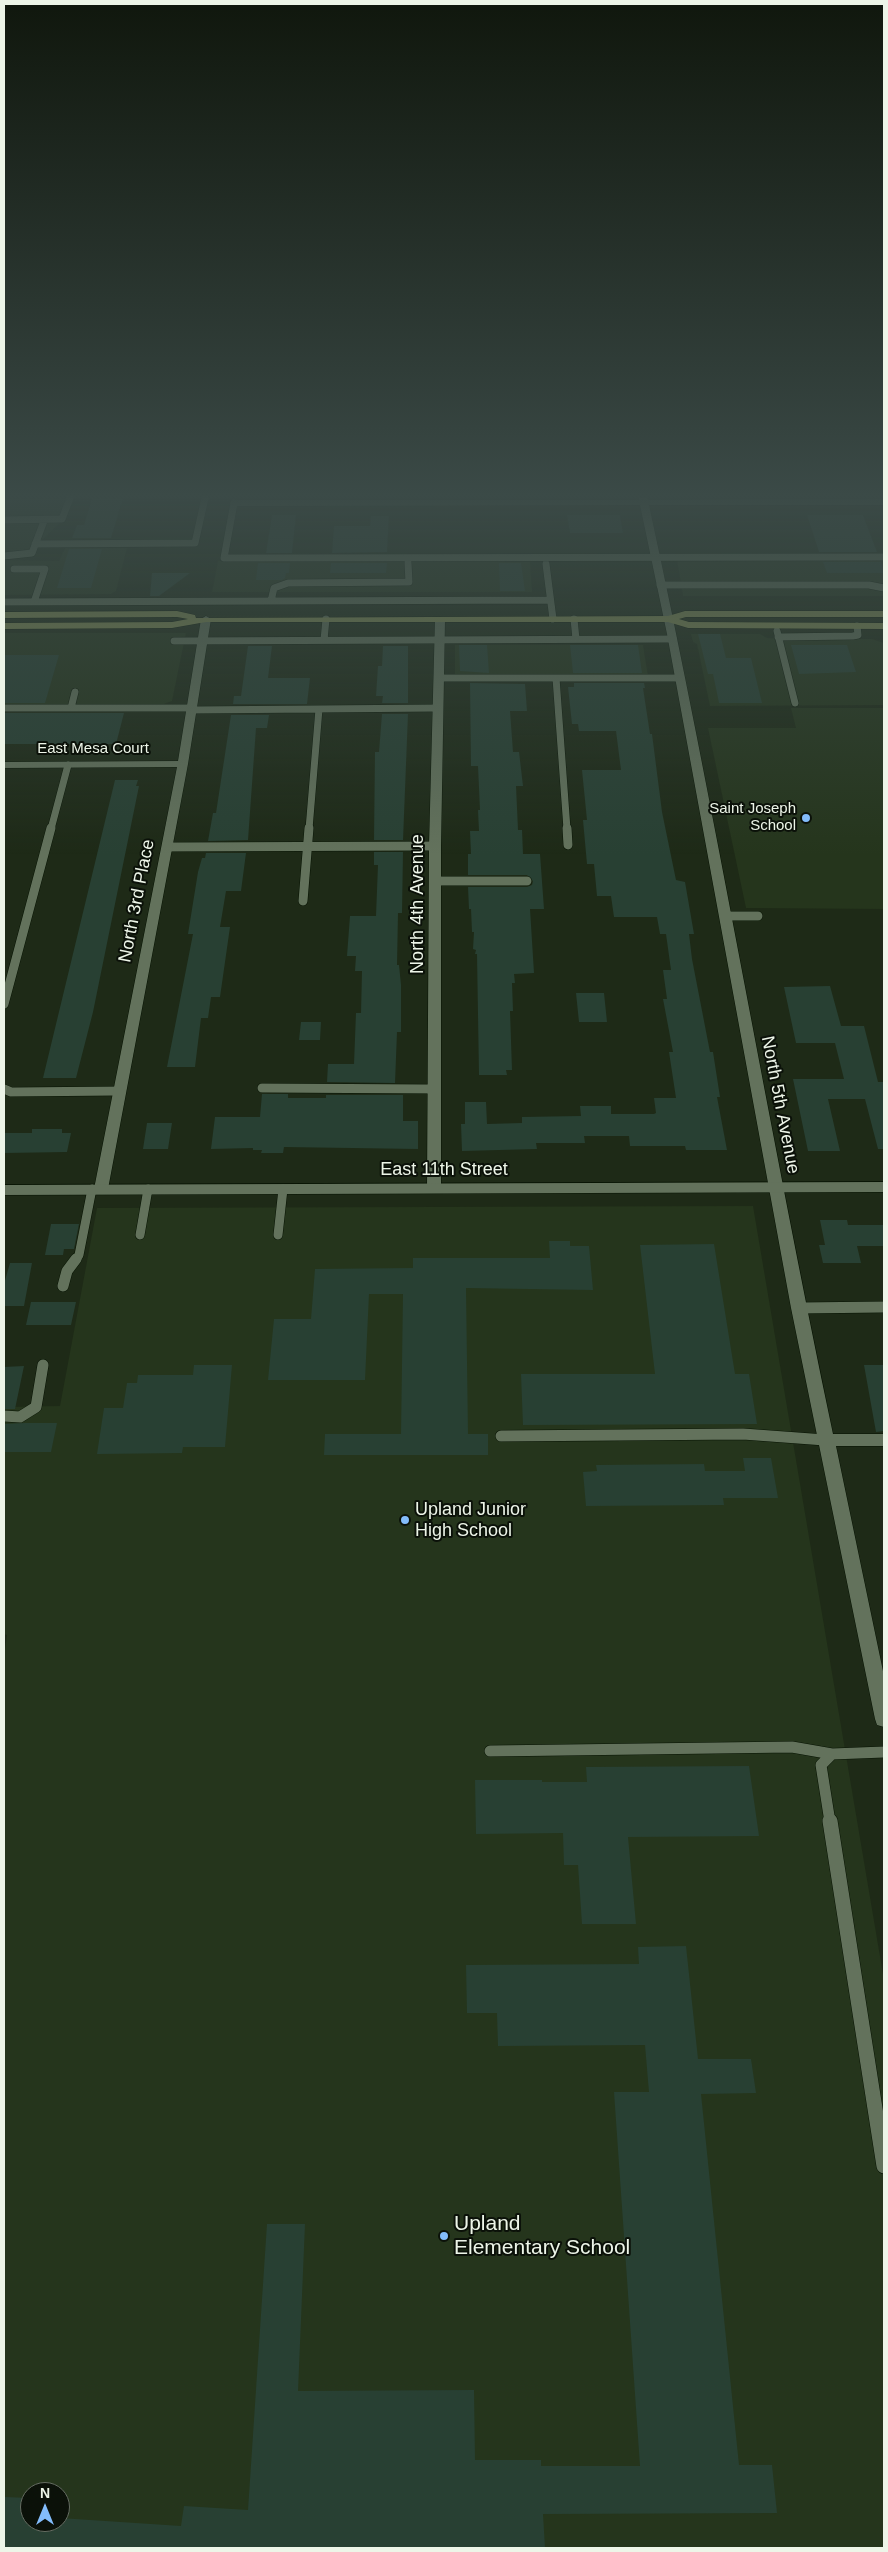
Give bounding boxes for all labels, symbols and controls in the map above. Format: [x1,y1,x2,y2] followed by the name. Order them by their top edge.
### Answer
[37,740,149,758] street label: East Mesa Court
[709,800,796,835] place label: Saint Joseph School
[800,812,812,824] marker: Saint Joseph School
[407,834,429,974] street label: North 4th Avenue
[114,838,160,964] street label: North 3rd Place
[756,1034,804,1176] street label: North 5th Avenue
[380,1159,508,1181] street label: East 11th Street
[415,1499,526,1542] place label: Upland Junior High School
[399,1514,411,1526] marker: Upland Junior High School
[454,2211,630,2261] place label: Upland Elementary School
[438,2230,450,2242] marker: Upland Elementary School
[20,2482,70,2532] north arrow
[40,2485,50,2501] text: N

